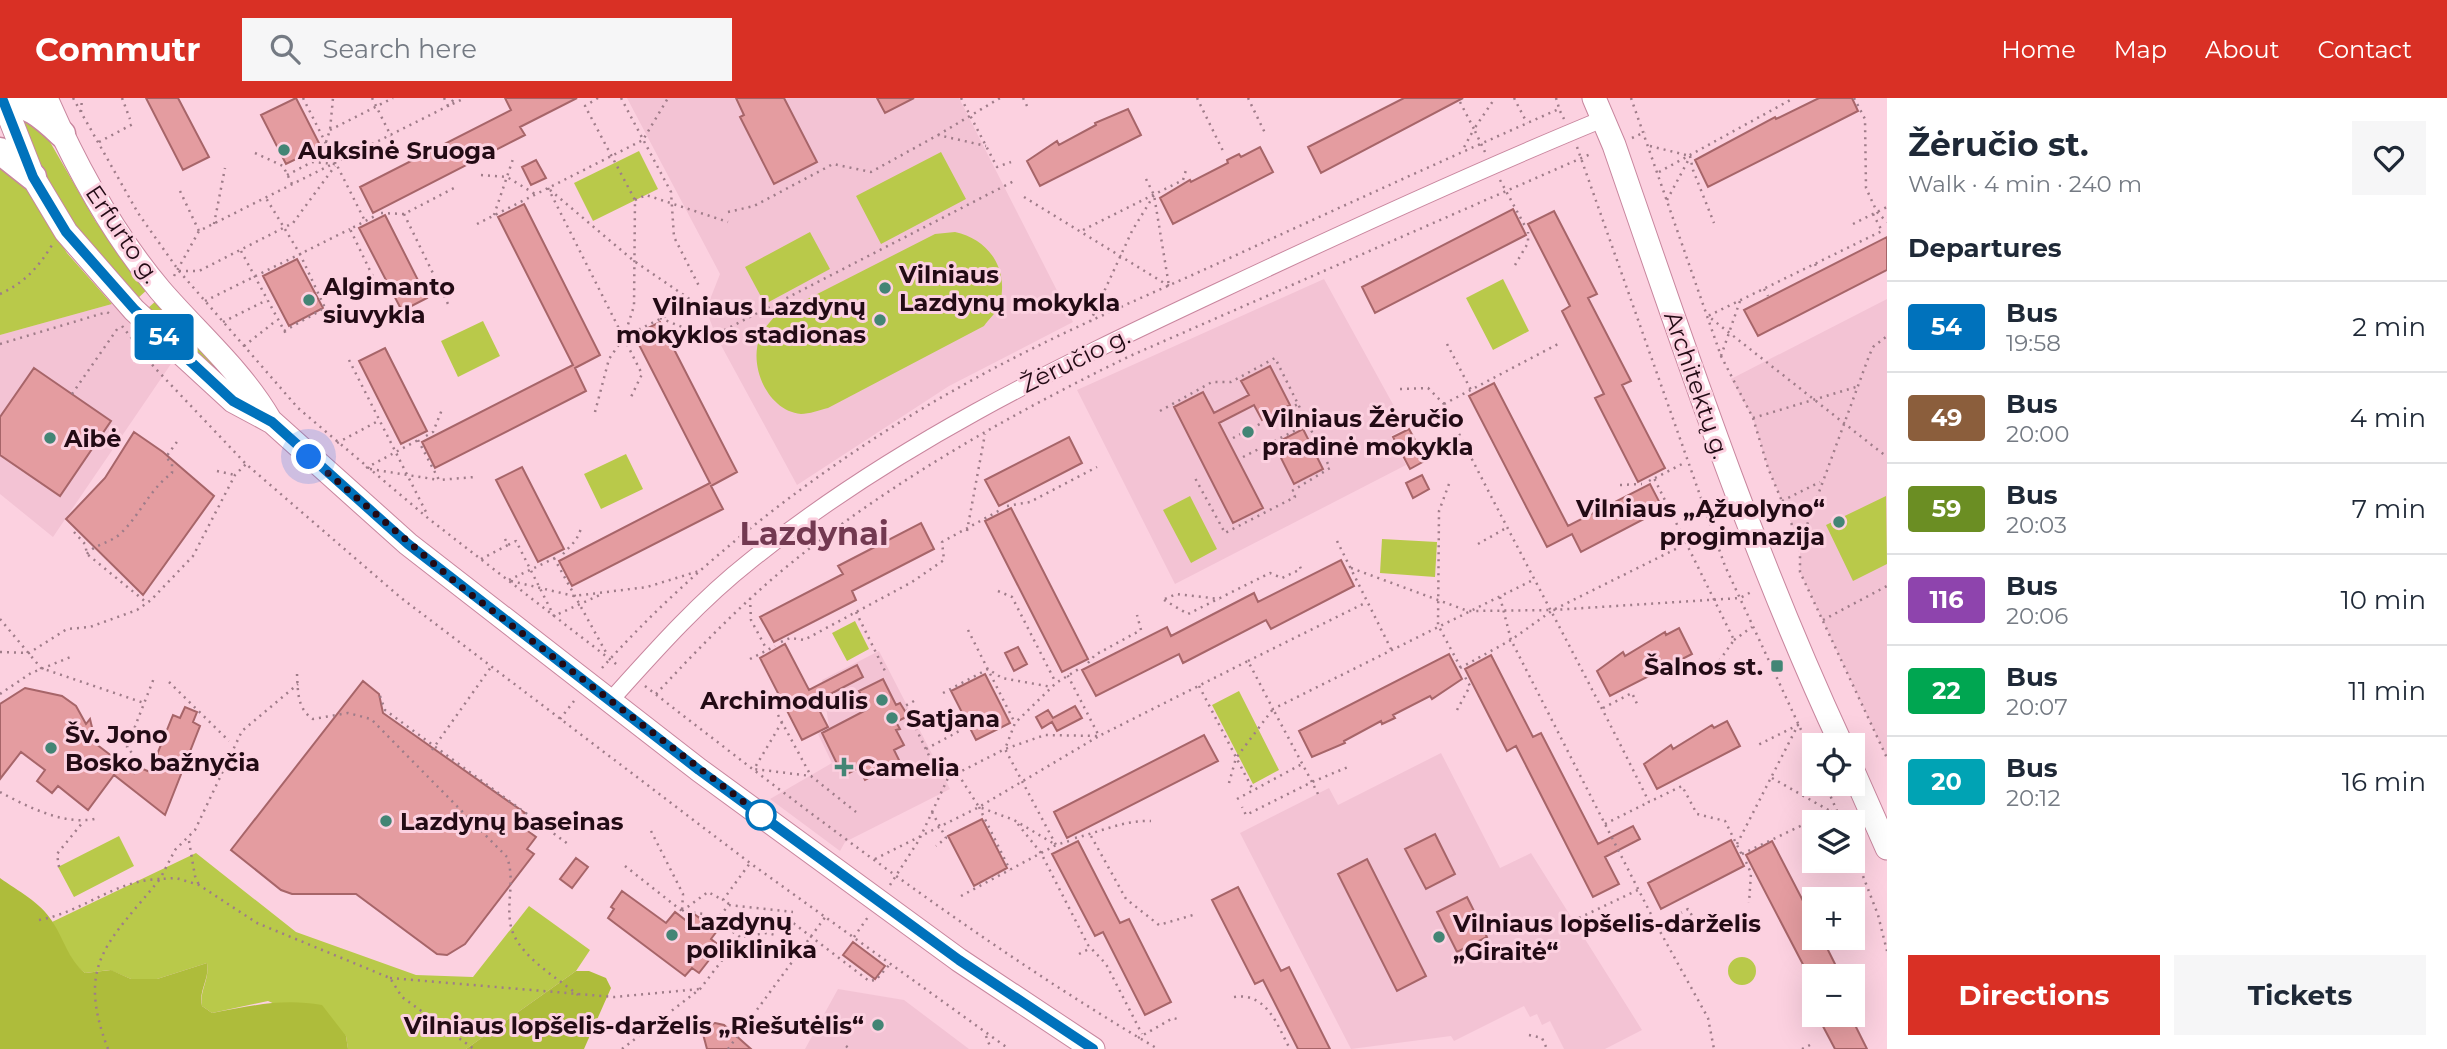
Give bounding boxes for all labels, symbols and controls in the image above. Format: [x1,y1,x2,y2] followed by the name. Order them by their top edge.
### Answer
[242,18,732,81] search box
[35,29,200,69] text: Commutr
[266,30,304,68] icon: search
[322,33,477,65] text: Search here
[2001,35,2076,64] text: Home
[2114,35,2167,64] text: Map
[2205,35,2279,64] text: About
[2317,35,2412,64] text: Contact
[2352,121,2426,195] button: heart
[1908,124,2089,164] text: Žėručio st.
[297,136,496,165] place label: Auksinė Sruoga
[276,142,292,158] marker: Auksinė Sruoga
[1908,170,2142,198] text: Walk · 4 min · 240 m
[80,179,166,289] street label: Erfurto g.
[1908,232,2062,264] text: Departures
[898,260,1120,317] place label: Vilniaus Lazdynų mokykla
[322,272,455,329] place label: Algimanto siuvykla
[877,280,893,296] marker: Vilniaus Lazdynų mokykla
[301,292,317,308] marker: Algimanto siuvykla
[616,292,866,349] place label: Vilniaus Lazdynų mokyklos stadionas
[2006,297,2058,329] text: Bus
[1658,307,1736,463] street label: Architektų g.
[2352,311,2426,343] text: 2 min
[872,312,888,328] marker: Vilniaus Lazdynų mokyklos stadionas
[1931,312,1962,341] text: 54
[132,314,196,360] line badge: 54
[1016,321,1134,399] street label: Žėručio g.
[149,322,179,351] text: 54
[2006,329,2061,357] text: 19:58
[2006,388,2058,420] text: Bus
[2350,402,2426,434] text: 4 min
[1931,403,1962,432] text: 49
[1261,404,1474,461] place label: Vilniaus Žėručio pradinė mokykla
[2006,420,2070,448] text: 20:00
[63,424,121,453] place label: Aibė
[1240,424,1256,440] marker: Vilniaus Žėručio pradinė mokykla
[42,430,58,446] marker: Aibė
[291,439,326,474] your location
[2006,479,2058,511] text: Bus
[2352,493,2426,525] text: 7 min
[1575,494,1825,551] place label: Vilniaus „Ąžuolyno“ progimnazija
[1932,494,1961,523] text: 59
[2006,511,2067,539] text: 20:03
[739,514,889,553] district label: Lazdynai
[1831,514,1847,530] marker: Vilniaus „Ąžuolyno“ progimnazija
[2006,570,2058,602] text: Bus
[2340,584,2426,616] text: 10 min
[1929,585,1964,614] text: 116
[2006,602,2068,630] text: 20:06
[1644,652,1763,681] place label: Šalnos st.
[1769,658,1785,674] marker: Šalnos st.
[2006,661,2058,693] text: Bus
[2348,675,2426,707] text: 11 min
[1932,676,1961,705] text: 22
[699,686,868,715] place label: Archimodulis
[874,692,890,708] marker: Archimodulis
[2006,693,2068,721] text: 20:07
[906,704,1000,733] place label: Satjana
[884,710,900,726] marker: Satjana
[65,720,260,777] place label: Šv. Jono Bosko bažnyčia
[1802,733,1865,1027] map controls
[1802,733,1865,796] button: locate
[43,740,59,756] marker: Šv. Jono Bosko bažnyčia
[2006,752,2058,784] text: Bus
[858,753,960,782] place label: Camelia
[836,759,852,775] marker: Camelia
[2342,766,2426,798] text: 16 min
[1931,767,1962,796] text: 20
[2006,784,2060,812] text: 20:12
[746,800,776,830] unlabelled marker
[400,807,624,836] place label: Lazdynų baseinas
[1802,810,1865,873] button: layers
[378,813,394,829] marker: Lazdynų baseinas
[1802,887,1865,950] button: +
[686,907,817,964] place label: Lazdynų poliklinika
[1452,909,1761,966] place label: Vilniaus lopšelis-darželis „Giraitė“
[664,927,680,943] marker: Lazdynų poliklinika
[1431,929,1447,945] marker: Vilniaus lopšelis-darželis „Giraitė“
[1908,955,2160,1035] button: Directions
[2174,955,2426,1035] button: Tickets
[1802,964,1865,1027] button: −
[403,1011,864,1040] place label: Vilniaus lopšelis-darželis „Riešutėlis“
[870,1017,886,1033] marker: Vilniaus lopšelis-darželis „Riešutėlis“

